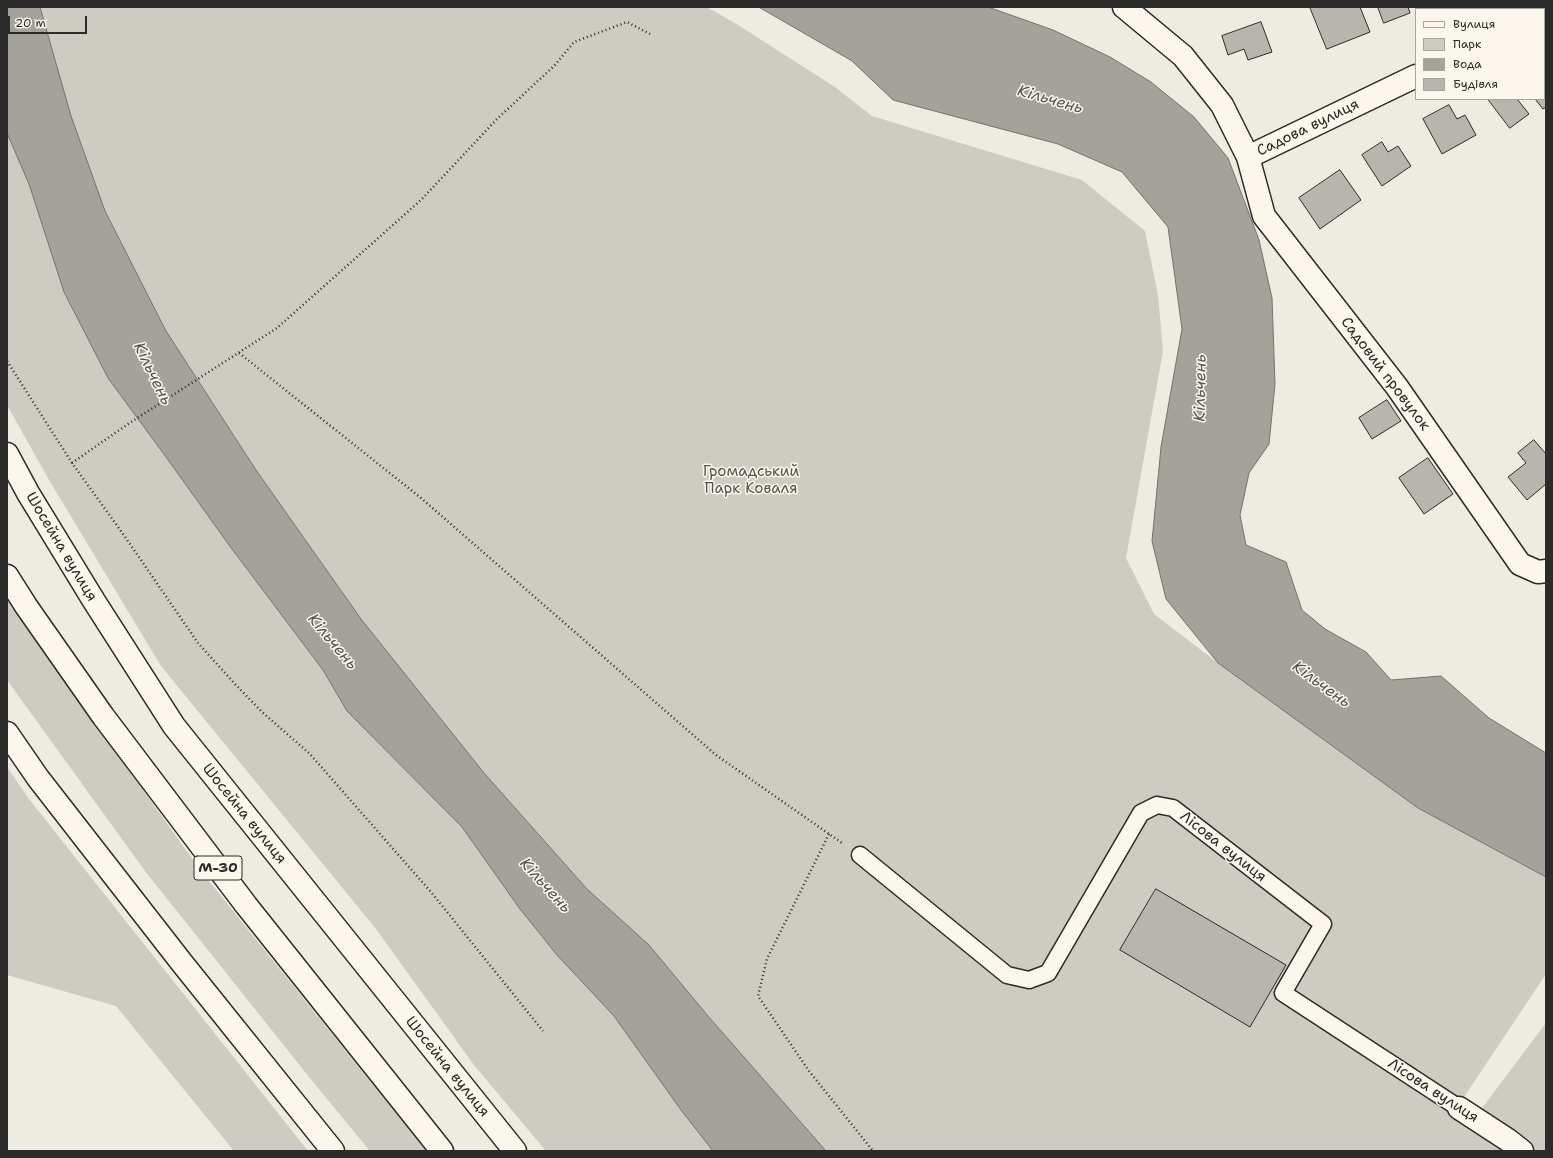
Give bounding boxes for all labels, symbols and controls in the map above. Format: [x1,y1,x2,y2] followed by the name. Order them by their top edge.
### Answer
[10,8,89,34] scale bar
[1415,8,1545,100] legend
[15,15,46,31] text: 20 m
[1453,16,1495,32] text: Вулиця
[1453,36,1481,52] text: Парк
[1453,56,1482,72] text: Вода
[1453,76,1498,92] text: Будівля
[1015,81,1085,119] water label: Кільчень
[1254,95,1362,161] street label: Садова вулиця
[1336,314,1434,434] street label: Садовий провулок
[129,340,175,408] water label: Кільчень
[1191,354,1211,422] water label: Кільчень
[703,463,799,498] park label: Громадський Парк Коваля
[21,489,101,605] street label: Шосейна вулиця
[303,610,361,674] water label: Кільчень
[1288,657,1354,713] water label: Кільчень
[198,760,290,868] street label: Шосейна вулиця
[1176,808,1270,886] street label: Лісова вулиця
[515,855,575,917] water label: Кільчень
[194,856,242,880] road number: М-30
[401,1013,493,1121] street label: Шосейна вулиця
[1384,1055,1482,1127] street label: Лісова вулиця

